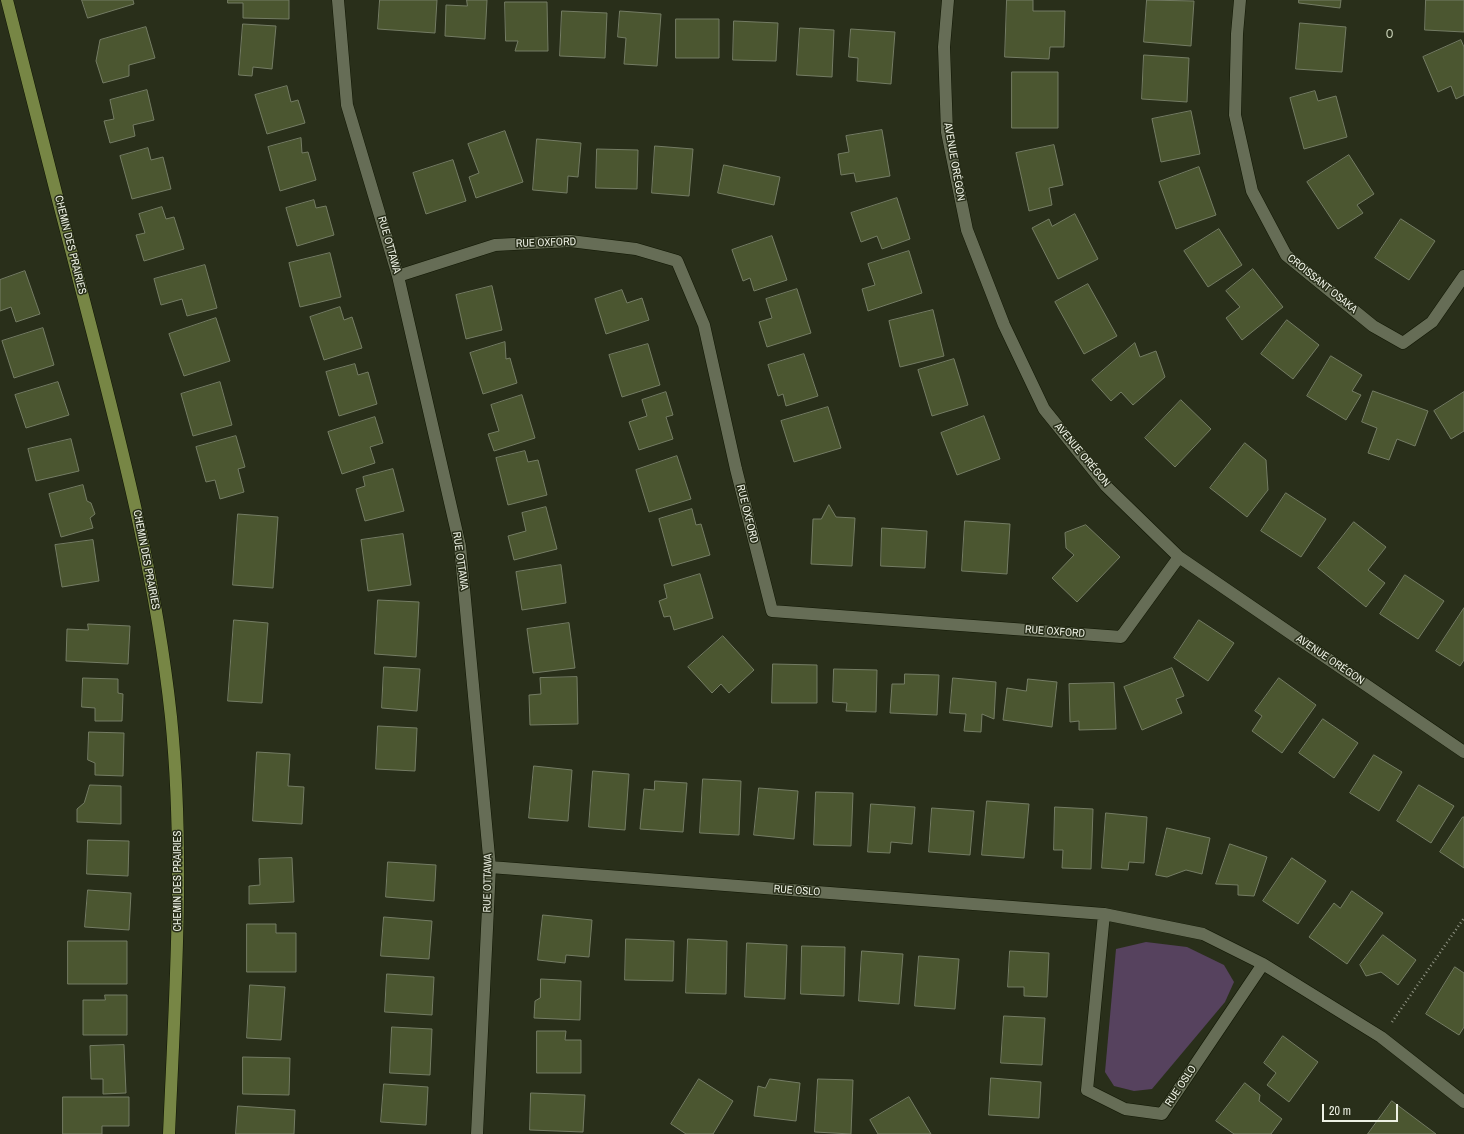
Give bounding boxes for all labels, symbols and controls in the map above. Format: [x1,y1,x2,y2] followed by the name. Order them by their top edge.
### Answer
[1386,28,1394,42] district label: O
[941,122,967,202] street label: AVENUE ORÉGON
[51,194,89,296] street label: CHEMIN DES PRAIRIES
[375,215,403,275] street label: RUE OTTAWA
[516,235,576,251] street label: RUE OXFORD
[1284,252,1360,316] street label: CROISSANT OSAKA
[1052,420,1112,490] street label: AVENUE ORÉGON
[733,483,761,545] street label: RUE OXFORD
[130,509,162,611] street label: CHEMIN DES PRAIRIES
[449,531,471,591] street label: RUE OTTAWA
[1025,623,1085,641] street label: RUE OXFORD
[1294,632,1366,688] street label: AVENUE ORÉGON
[171,830,185,932] street label: CHEMIN DES PRAIRIES
[481,853,495,913] street label: RUE OTTAWA
[773,883,821,899] street label: RUE OSLO
[1162,1063,1200,1109] street label: RUE OSLO
[1324,1096,1400,1122] scale bar
[1329,1103,1351,1119] text: 20 m

